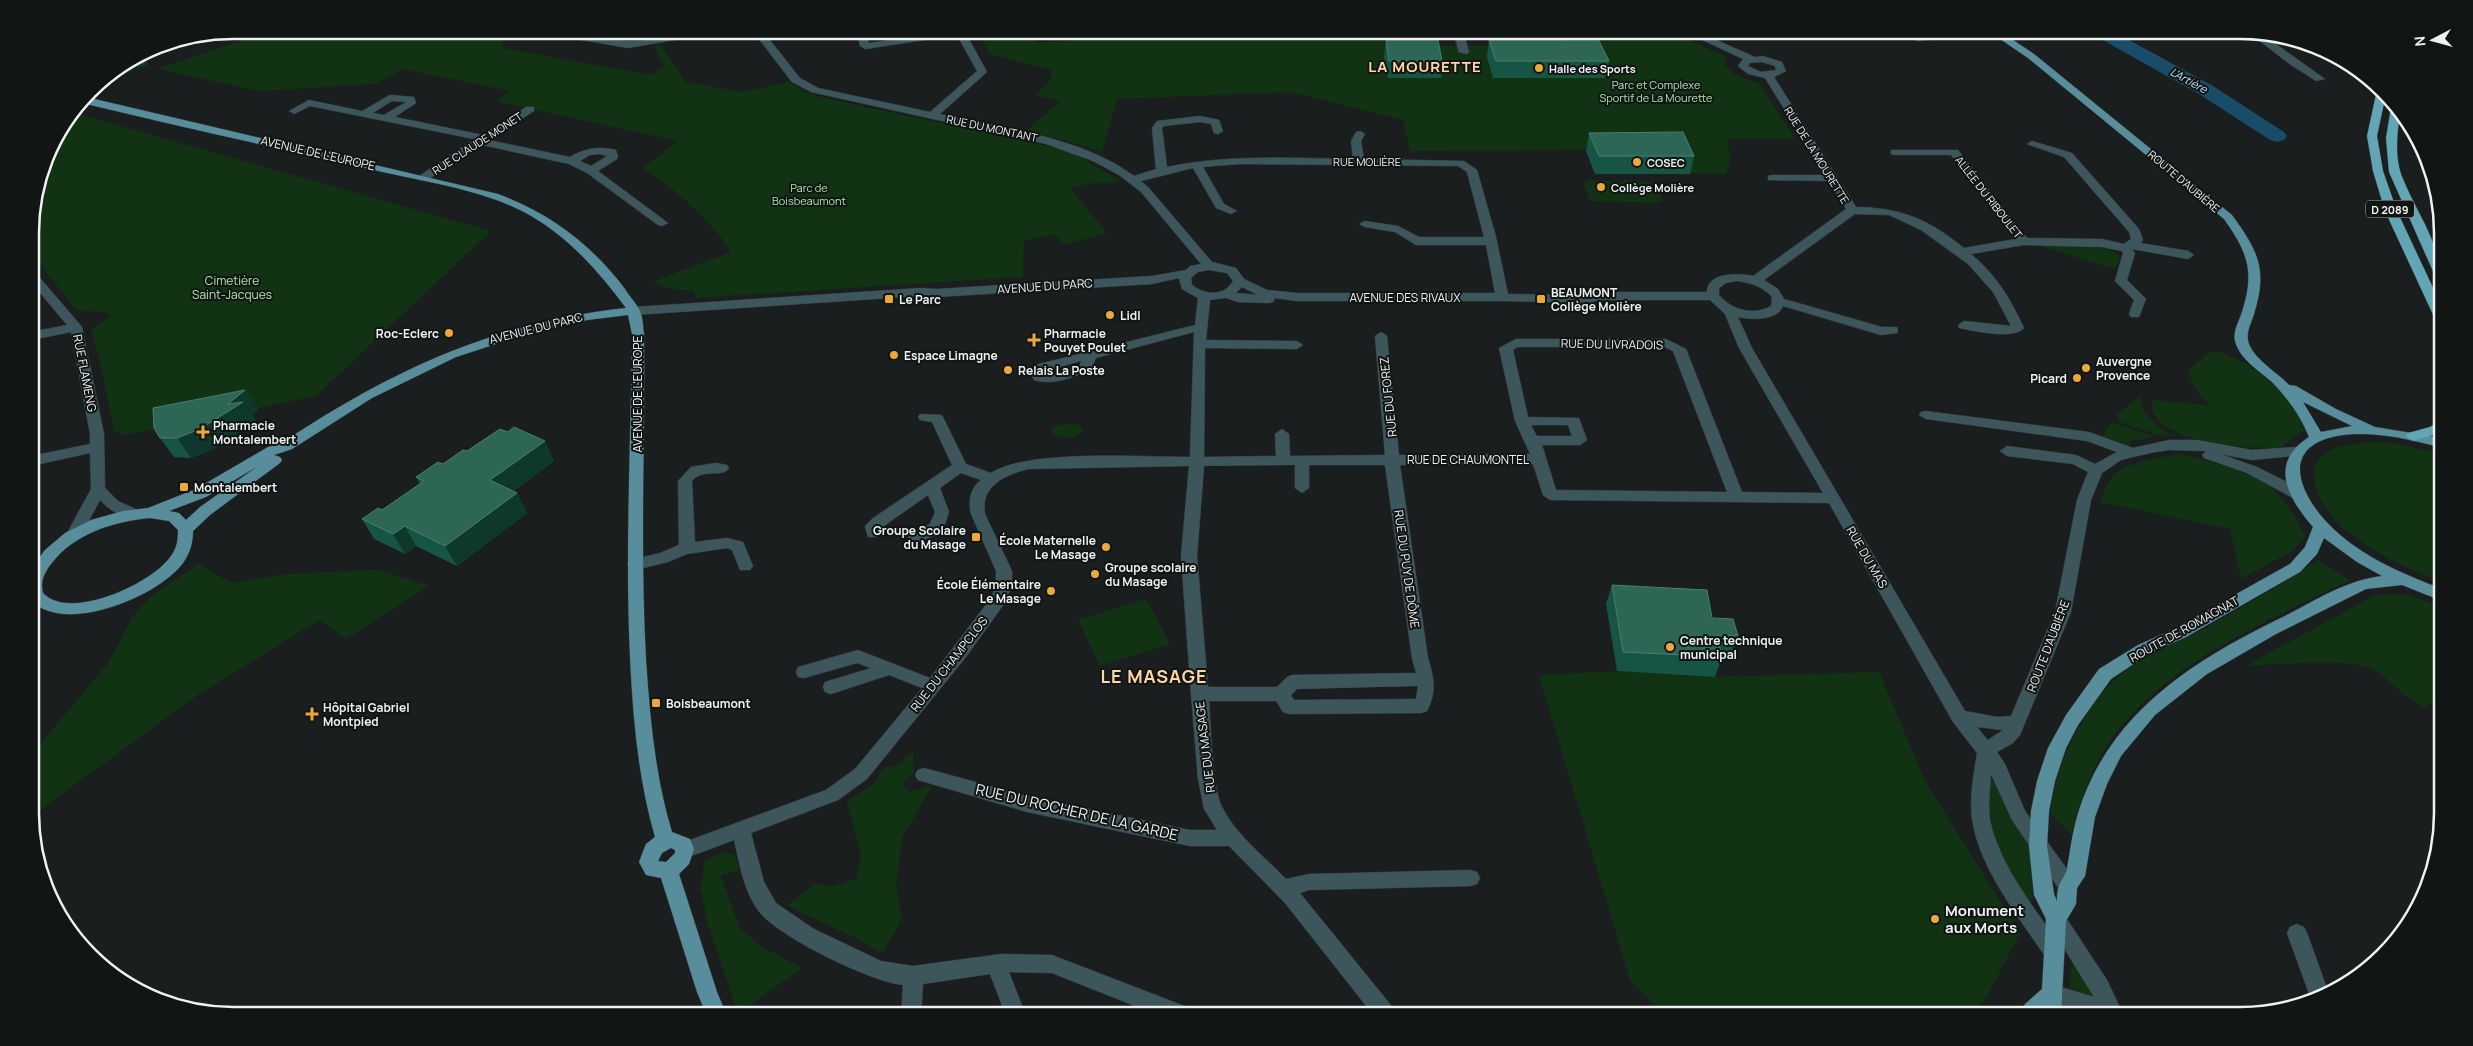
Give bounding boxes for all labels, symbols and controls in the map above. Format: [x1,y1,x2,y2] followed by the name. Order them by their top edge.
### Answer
[2408,15,2458,65] north arrow
[2410,35,2430,47] text: N
[1368,56,1482,77] district label: LA MOURETTE
[1549,61,1636,76] place label: Halle des Sports
[1533,62,1545,74] marker: Halle des Sports
[2168,64,2211,97] water label: L'Artière
[1599,77,1713,105] park label: Parc et Complexe Sportif de La Mourette
[1781,104,1853,206] street label: RUE DE LA MOURETTE
[429,108,525,178] street label: RUE CLAUDE MONET
[945,111,1039,145] street label: RUE DU MONTANT
[259,132,377,174] street label: AVENUE DE L'EUROPE
[2145,147,2223,215] street label: ROUTE D'AUBIÈRE
[1952,153,2026,242] street label: ALLÉE DU RIBOULET
[1333,154,1401,169] street label: RUE MOLIÈRE
[1647,155,1685,170] place label: COSEC
[1631,156,1643,168] marker: COSEC
[772,180,846,208] park label: Parc de Boisbeaumont
[1611,180,1695,195] place label: Collège Molière
[1595,181,1607,193] marker: Collège Molière
[2366,200,2414,218] road number: D 2089
[192,272,272,303] park label: Cimetière Saint-Jacques
[997,274,1094,298] street label: AVENUE DU PARC
[1551,284,1642,315] place label: BEAUMONT Collège Molière
[1350,289,1461,306] street label: AVENUE DES RIVAUX
[899,291,941,308] place label: Le Parc
[883,293,895,305] marker: Le Parc
[1535,293,1547,305] marker: BEAUMONT Collège Molière
[1120,307,1141,324] place label: Lidl
[487,308,585,348] street label: AVENUE DU PARC
[1104,309,1116,321] marker: Lidl
[376,325,439,342] place label: Roc-Eclerc
[1044,325,1126,356] place label: Pharmacie Pouyet Poulet
[443,327,455,339] marker: Roc-Eclerc
[69,333,101,414] street label: RUE FLAMENG
[1028,334,1040,346] marker: Pharmacie Pouyet Poulet
[629,335,646,452] street label: AVENUE DE L'EUROPE
[1561,335,1663,353] street label: RUE DU LIVRADOIS
[904,347,998,364] place label: Espace Limagne
[888,349,900,361] marker: Espace Limagne
[2096,353,2152,384] place label: Auvergne Provence
[1375,356,1401,438] street label: RUE DU FOREZ
[1018,362,1105,379] place label: Relais La Poste
[2080,362,2092,374] marker: Auvergne Provence
[1002,364,1014,376] marker: Relais La Poste
[2030,370,2067,387] place label: Picard
[2071,372,2083,384] marker: Picard
[213,417,296,448] place label: Pharmacie Montalembert
[197,426,209,438] marker: Pharmacie Montalembert
[1407,451,1529,468] street label: RUE DE CHAUMONTEL
[194,479,277,496] place label: Montalembert
[178,481,190,493] marker: Montalembert
[1390,509,1424,629] street label: RUE DU PUY DE DÔME
[873,522,966,553] place label: Groupe Scolaire du Masage
[1842,523,1892,591] street label: RUE DU MAS
[970,531,982,543] marker: Groupe Scolaire du Masage
[999,532,1096,563] place label: École Maternelle Le Masage
[1100,541,1112,553] marker: École Maternelle Le Masage
[1105,559,1197,590] place label: Groupe scolaire du Masage
[1089,568,1101,580] marker: Groupe scolaire du Masage
[937,576,1041,607] place label: École Élémentaire Le Masage
[1045,585,1057,597] marker: École Élémentaire Le Masage
[2126,591,2243,666] street label: ROUTE DE ROMAGNAT
[2023,597,2073,695] street label: ROUTE D'AUBIÈRE
[906,613,992,715] street label: RUE DU CHAMPCLOS
[1680,632,1782,663] place label: Centre technique municipal
[1664,641,1676,653] marker: Centre technique municipal
[1100,664,1208,688] district label: LE MASAGE
[666,695,751,712] place label: Boisbeaumont
[650,697,662,709] marker: Boisbeaumont
[323,699,410,730] place label: Hôpital Gabriel Montpied
[1191,700,1219,794] street label: RUE DU MASAGE
[305,707,319,721] marker: Hôpital Gabriel Montpied
[974,778,1180,846] street label: RUE DU ROCHER DE LA GARDE
[1945,900,2024,938] place label: Monument aux Morts
[1929,913,1941,925] marker: Monument aux Morts

